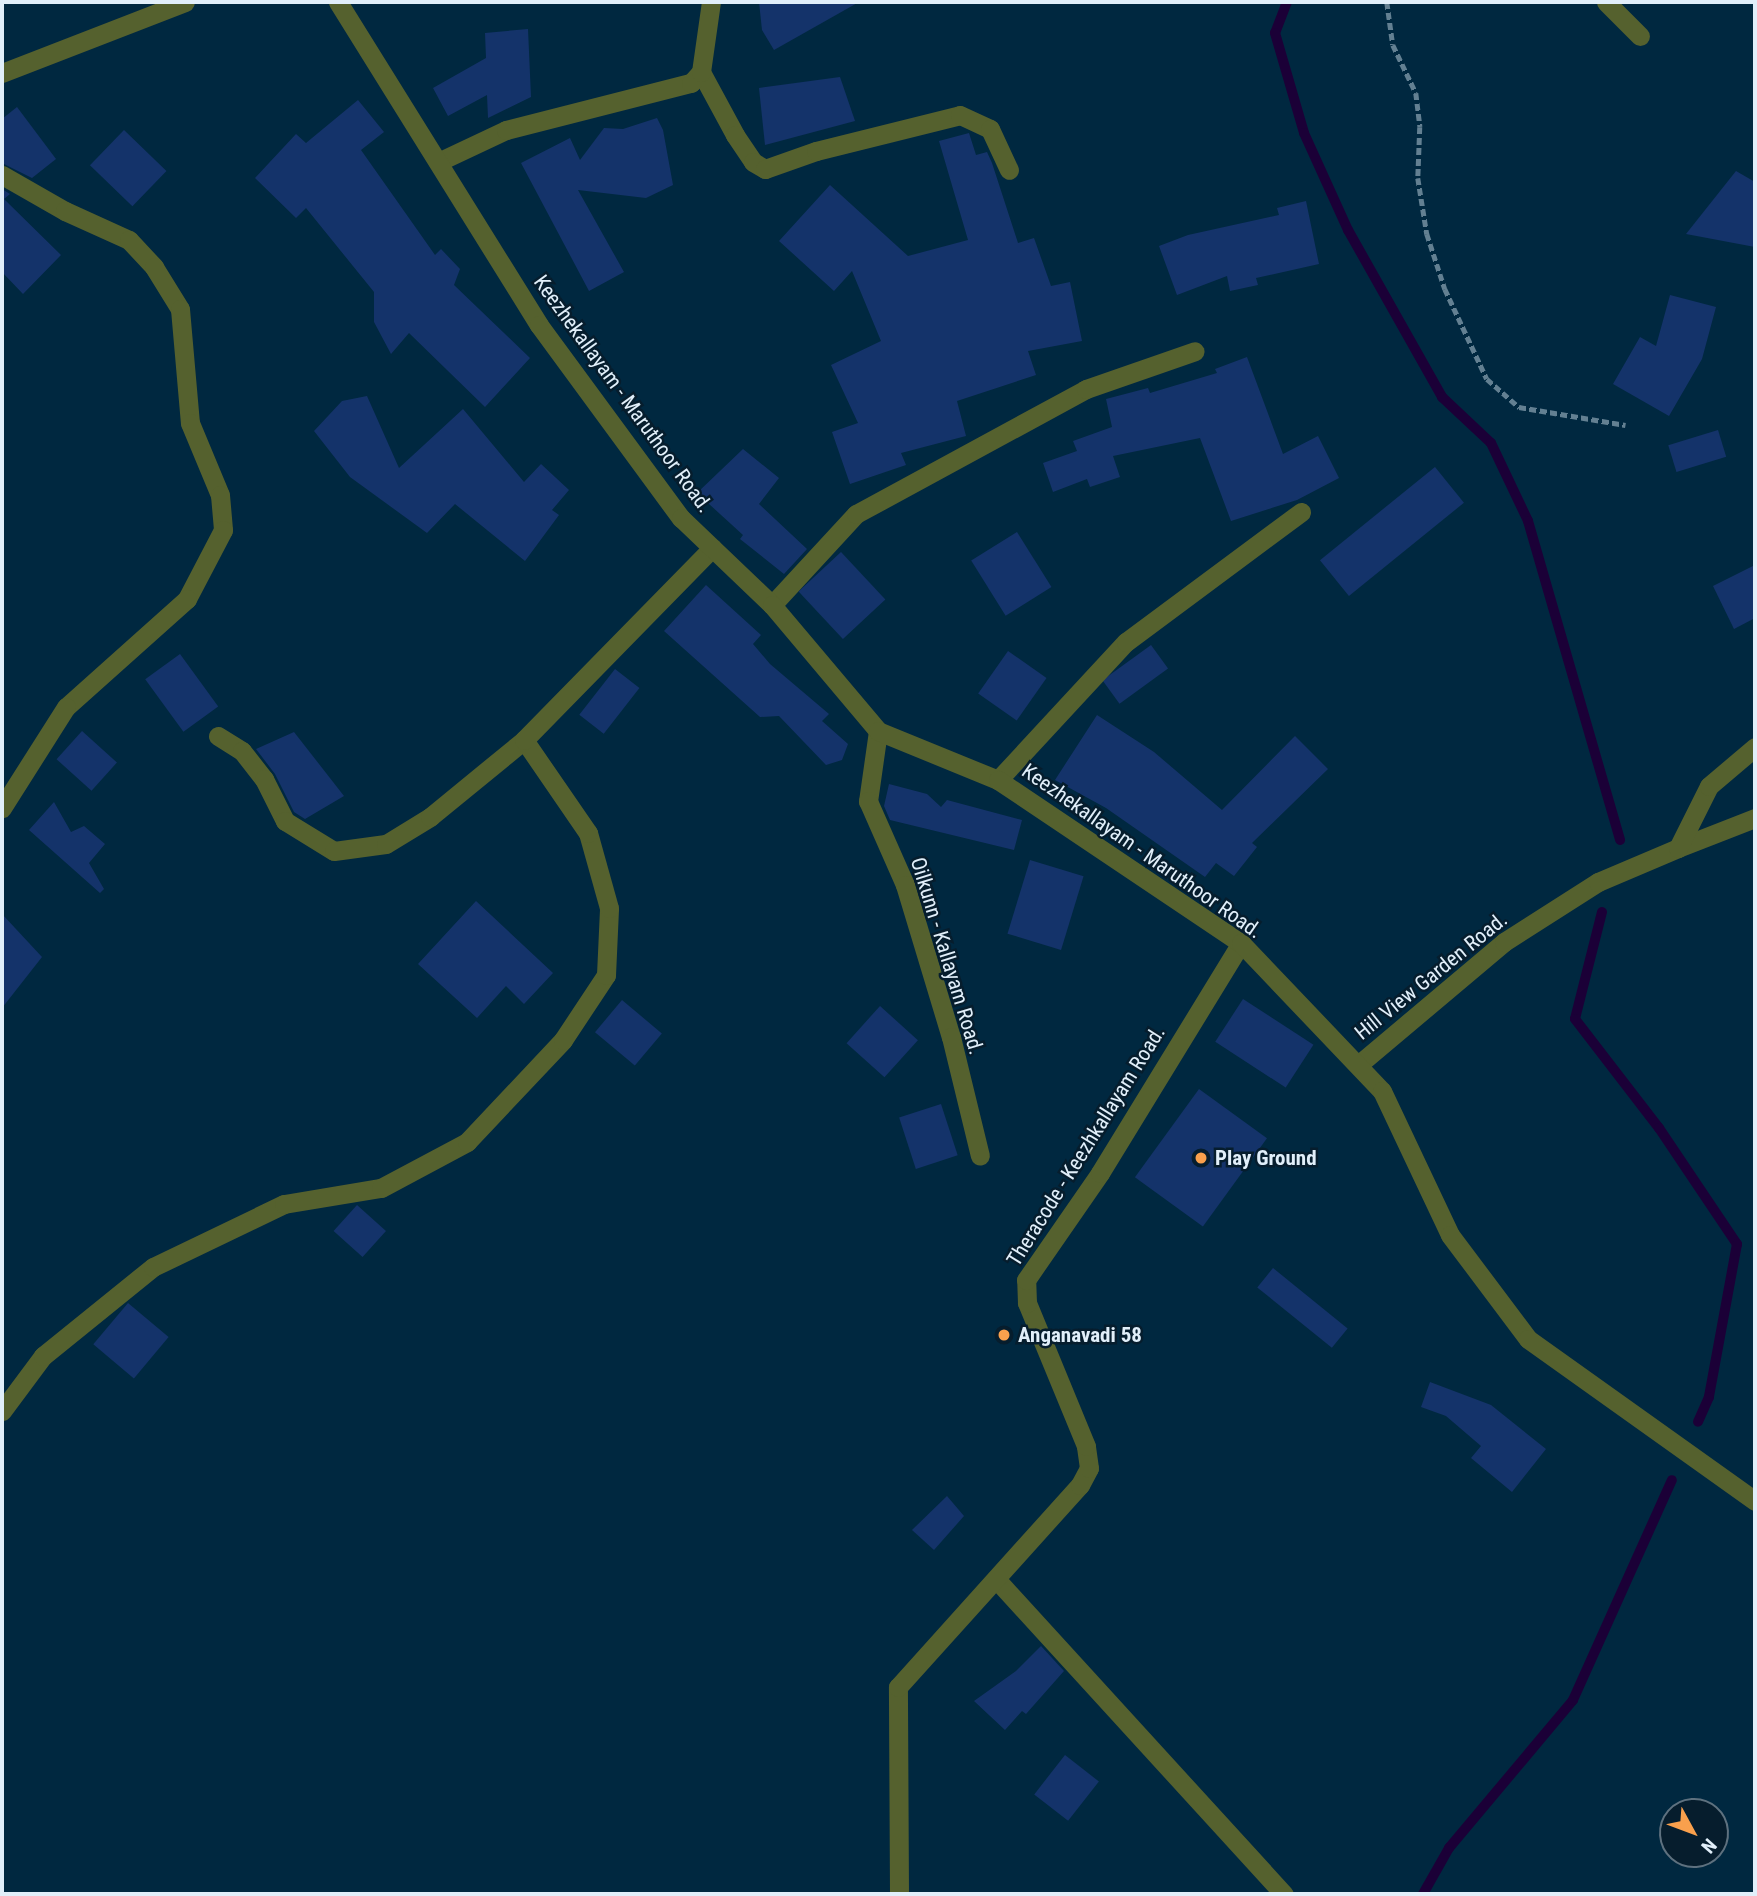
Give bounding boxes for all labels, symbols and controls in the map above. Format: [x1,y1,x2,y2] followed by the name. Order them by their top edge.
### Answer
[528,270,718,518] street label: Keezhekallayam - Maruthoor Road.
[1017,758,1267,944] street label: Keezhekallayam - Maruthoor Road.
[905,854,989,1058] street label: Oilkunn - Kallayam Road.
[1350,907,1512,1045] street label: Hill View Garden Road.
[1001,1021,1171,1271] street label: Theracode - Keezhkallayam Road.
[1215,1145,1317,1171] place label: Play Ground
[1193,1150,1209,1166] marker: Play Ground
[1018,1322,1142,1348] place label: Anganavadi 58
[996,1327,1012,1343] marker: Anganavadi 58
[1659,1798,1729,1868] north arrow
[1696,1834,1721,1858] text: N

